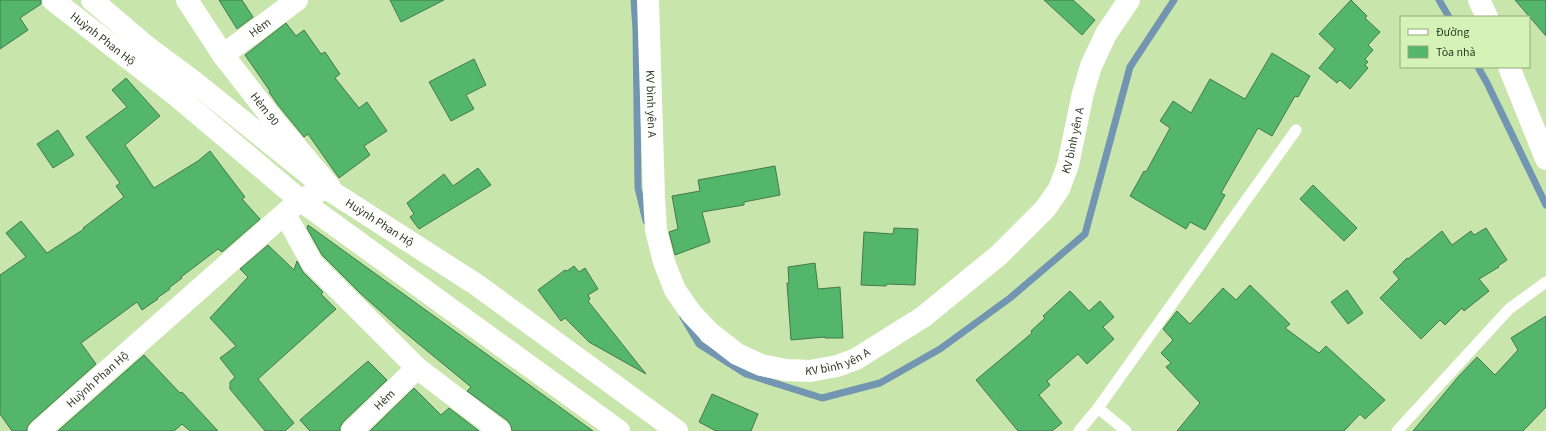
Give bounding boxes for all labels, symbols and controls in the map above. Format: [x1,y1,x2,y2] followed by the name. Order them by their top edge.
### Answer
[66,8,139,70] street label: Huỳnh Phan Hộ
[246,14,275,42] street label: Hẻm
[1400,16,1530,68] legend
[1436,24,1469,41] text: Đường
[1436,44,1476,61] text: Tòa nhà
[641,70,660,138] street label: KV bình yên A
[246,89,283,130] street label: Hẻm 90
[1057,105,1089,176] street label: KV bình yên A
[342,195,417,251] street label: Huỳnh Phan Hộ
[805,344,874,380] street label: KV bình yên A
[63,347,133,412] street label: Huỳnh Phan Hộ
[370,386,399,414] street label: Hẻm

